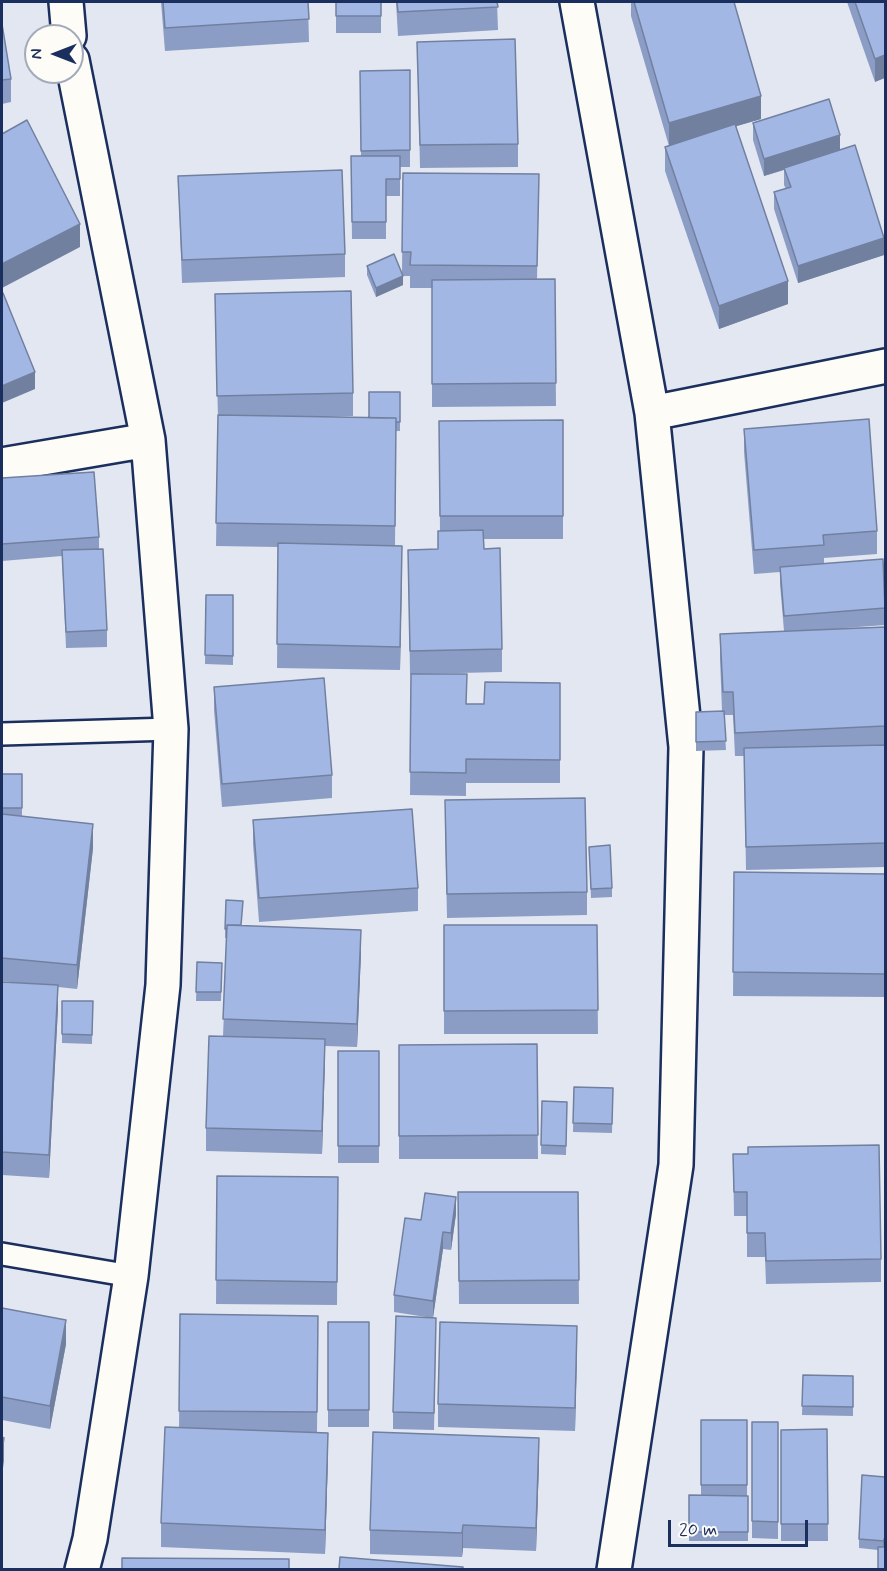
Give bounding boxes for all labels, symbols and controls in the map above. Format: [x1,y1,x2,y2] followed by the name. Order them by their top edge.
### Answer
[24,24,84,84] north arrow
[27,49,48,59] text: N
[671,1508,810,1546] scale bar
[679,1518,717,1542] text: 20 m

